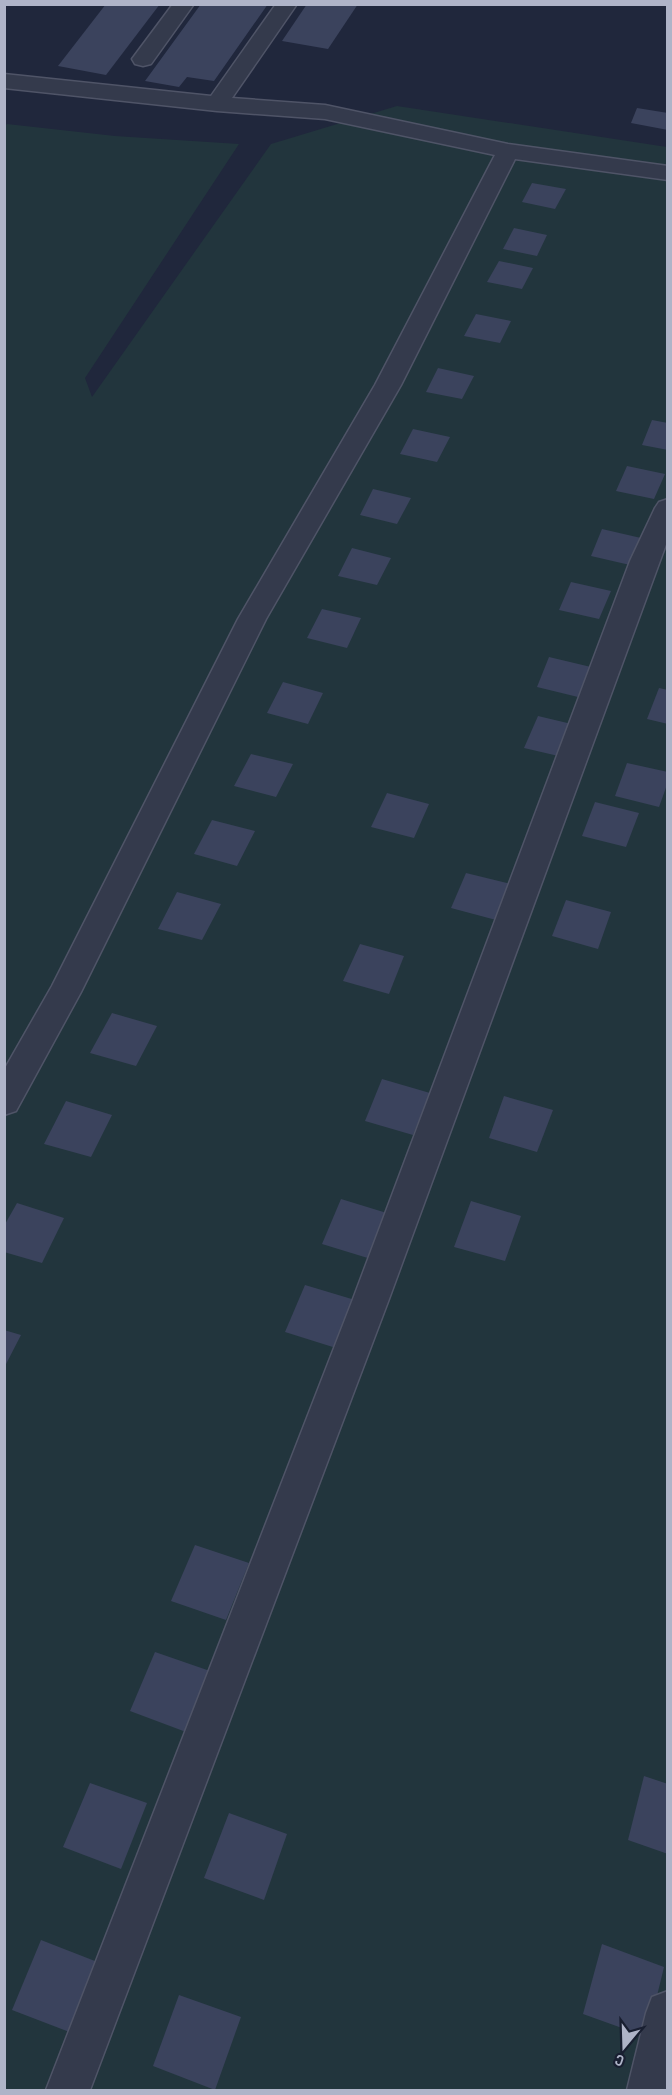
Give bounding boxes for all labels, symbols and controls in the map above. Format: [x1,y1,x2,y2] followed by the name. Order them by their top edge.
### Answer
[594,2017,654,2077] north arrow
[613,2049,627,2070] text: С

